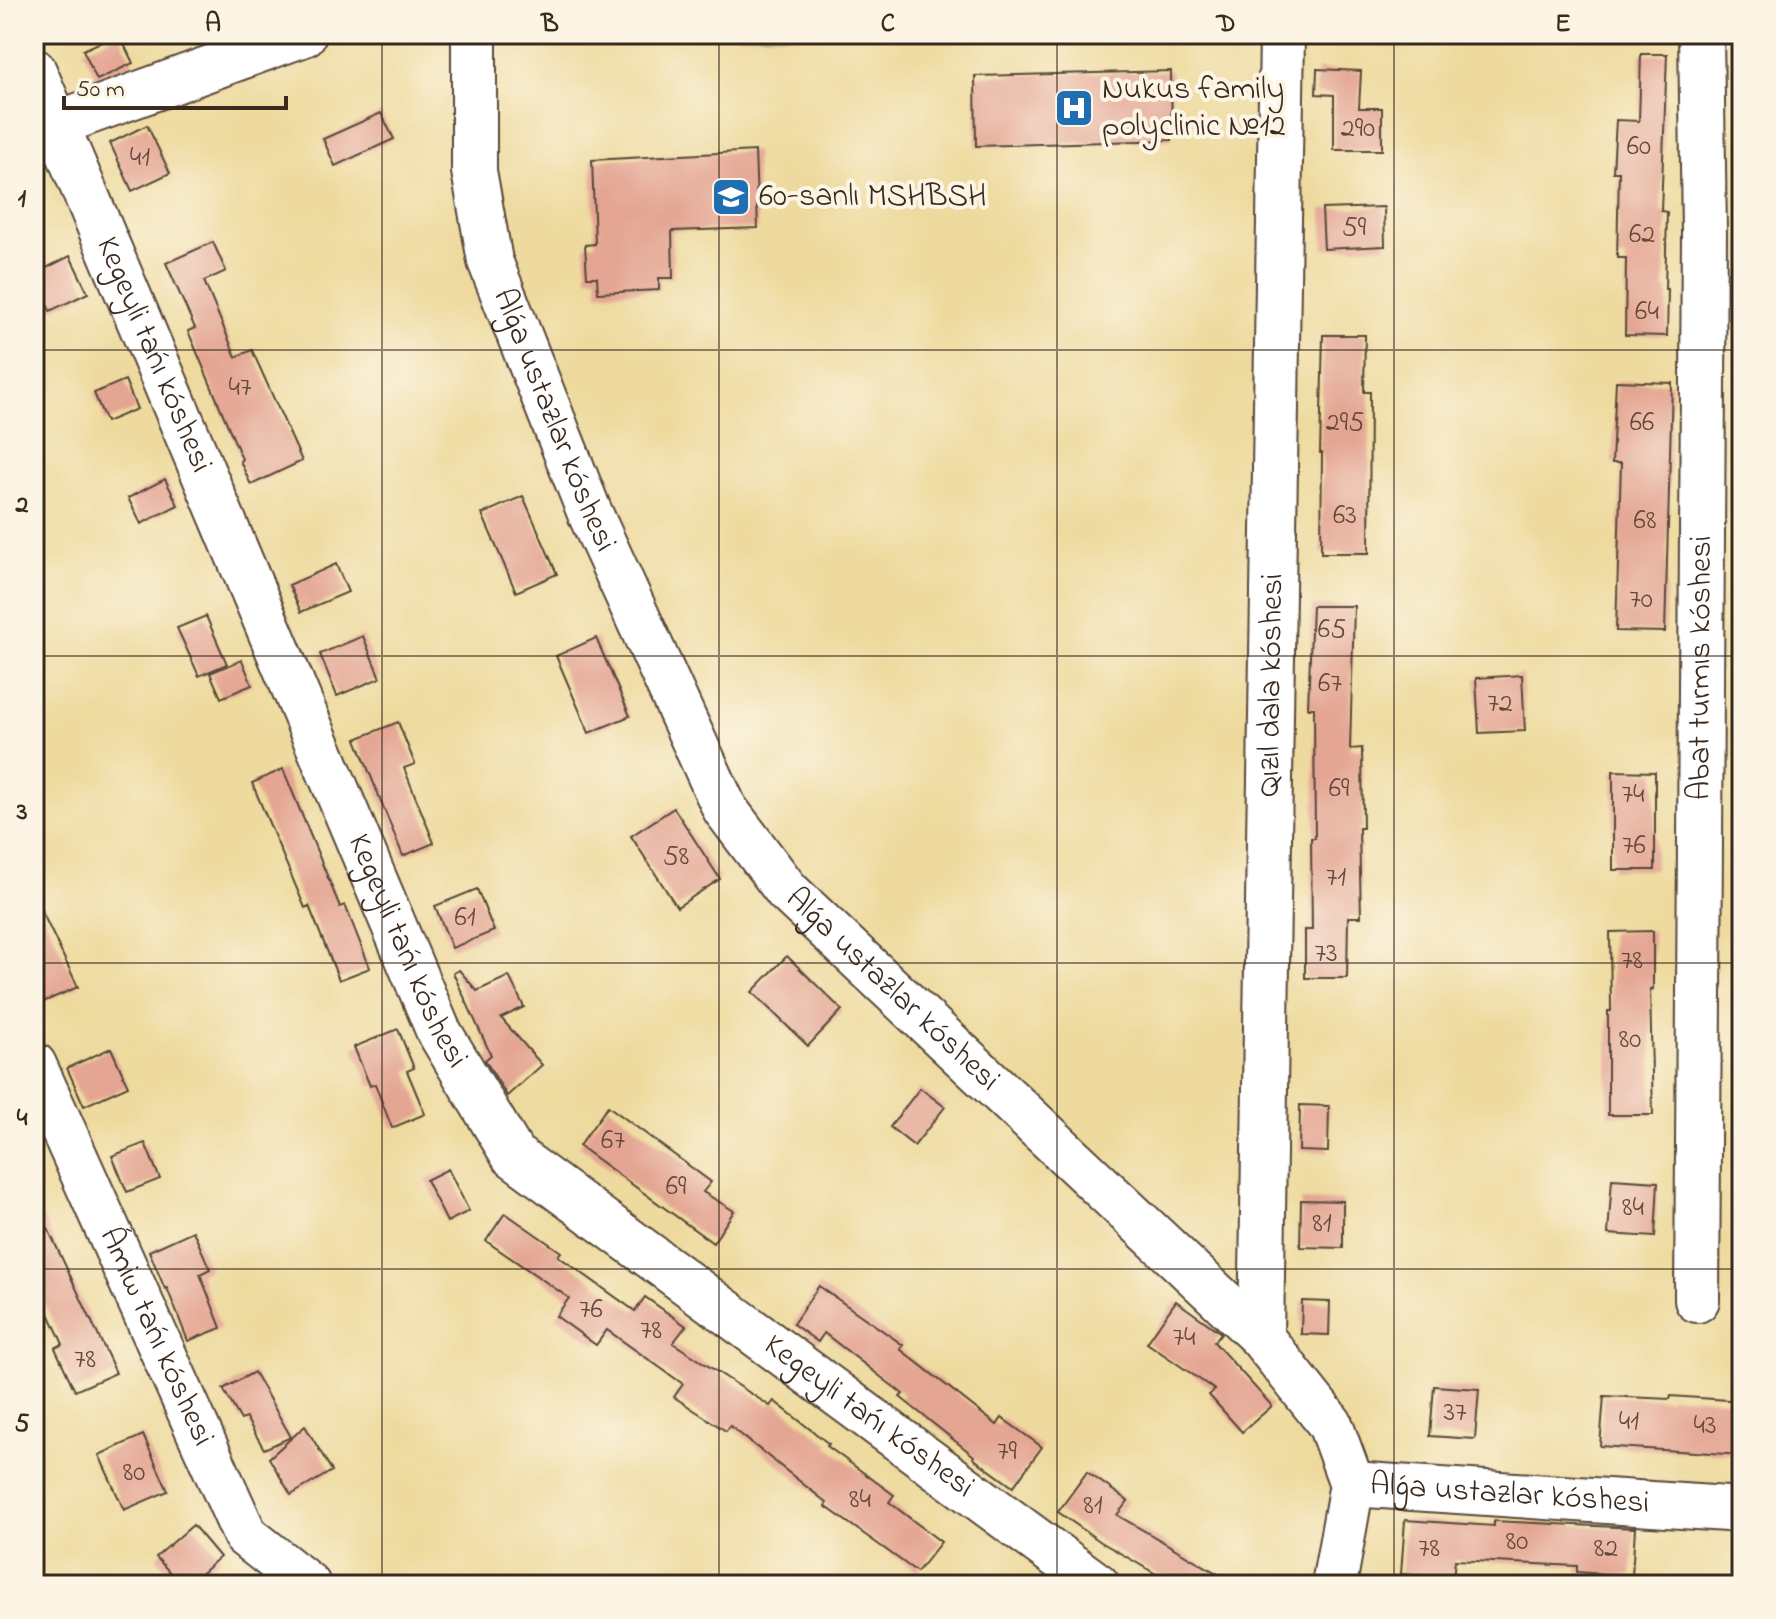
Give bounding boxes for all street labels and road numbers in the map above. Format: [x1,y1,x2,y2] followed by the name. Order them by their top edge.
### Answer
[83,230,224,480] street label: Kegeyli tańı kóshesi
[480,282,628,560] street label: Alǵa ustazlar kóshesi
[1677,535,1726,801] street label: Abat turmıs kóshesi
[1246,573,1297,797] street label: Qızıl dala kóshesi
[335,827,479,1077] street label: Kegeyli tańı kóshesi
[774,877,1010,1103] street label: Alǵa ustazlar kóshesi
[86,1220,226,1454] street label: Ámiw tańı kóshesi
[753,1323,984,1510] street label: Kegeyli tańı kóshesi
[1368,1462,1651,1527] street label: Alǵa ustazlar kóshesi

